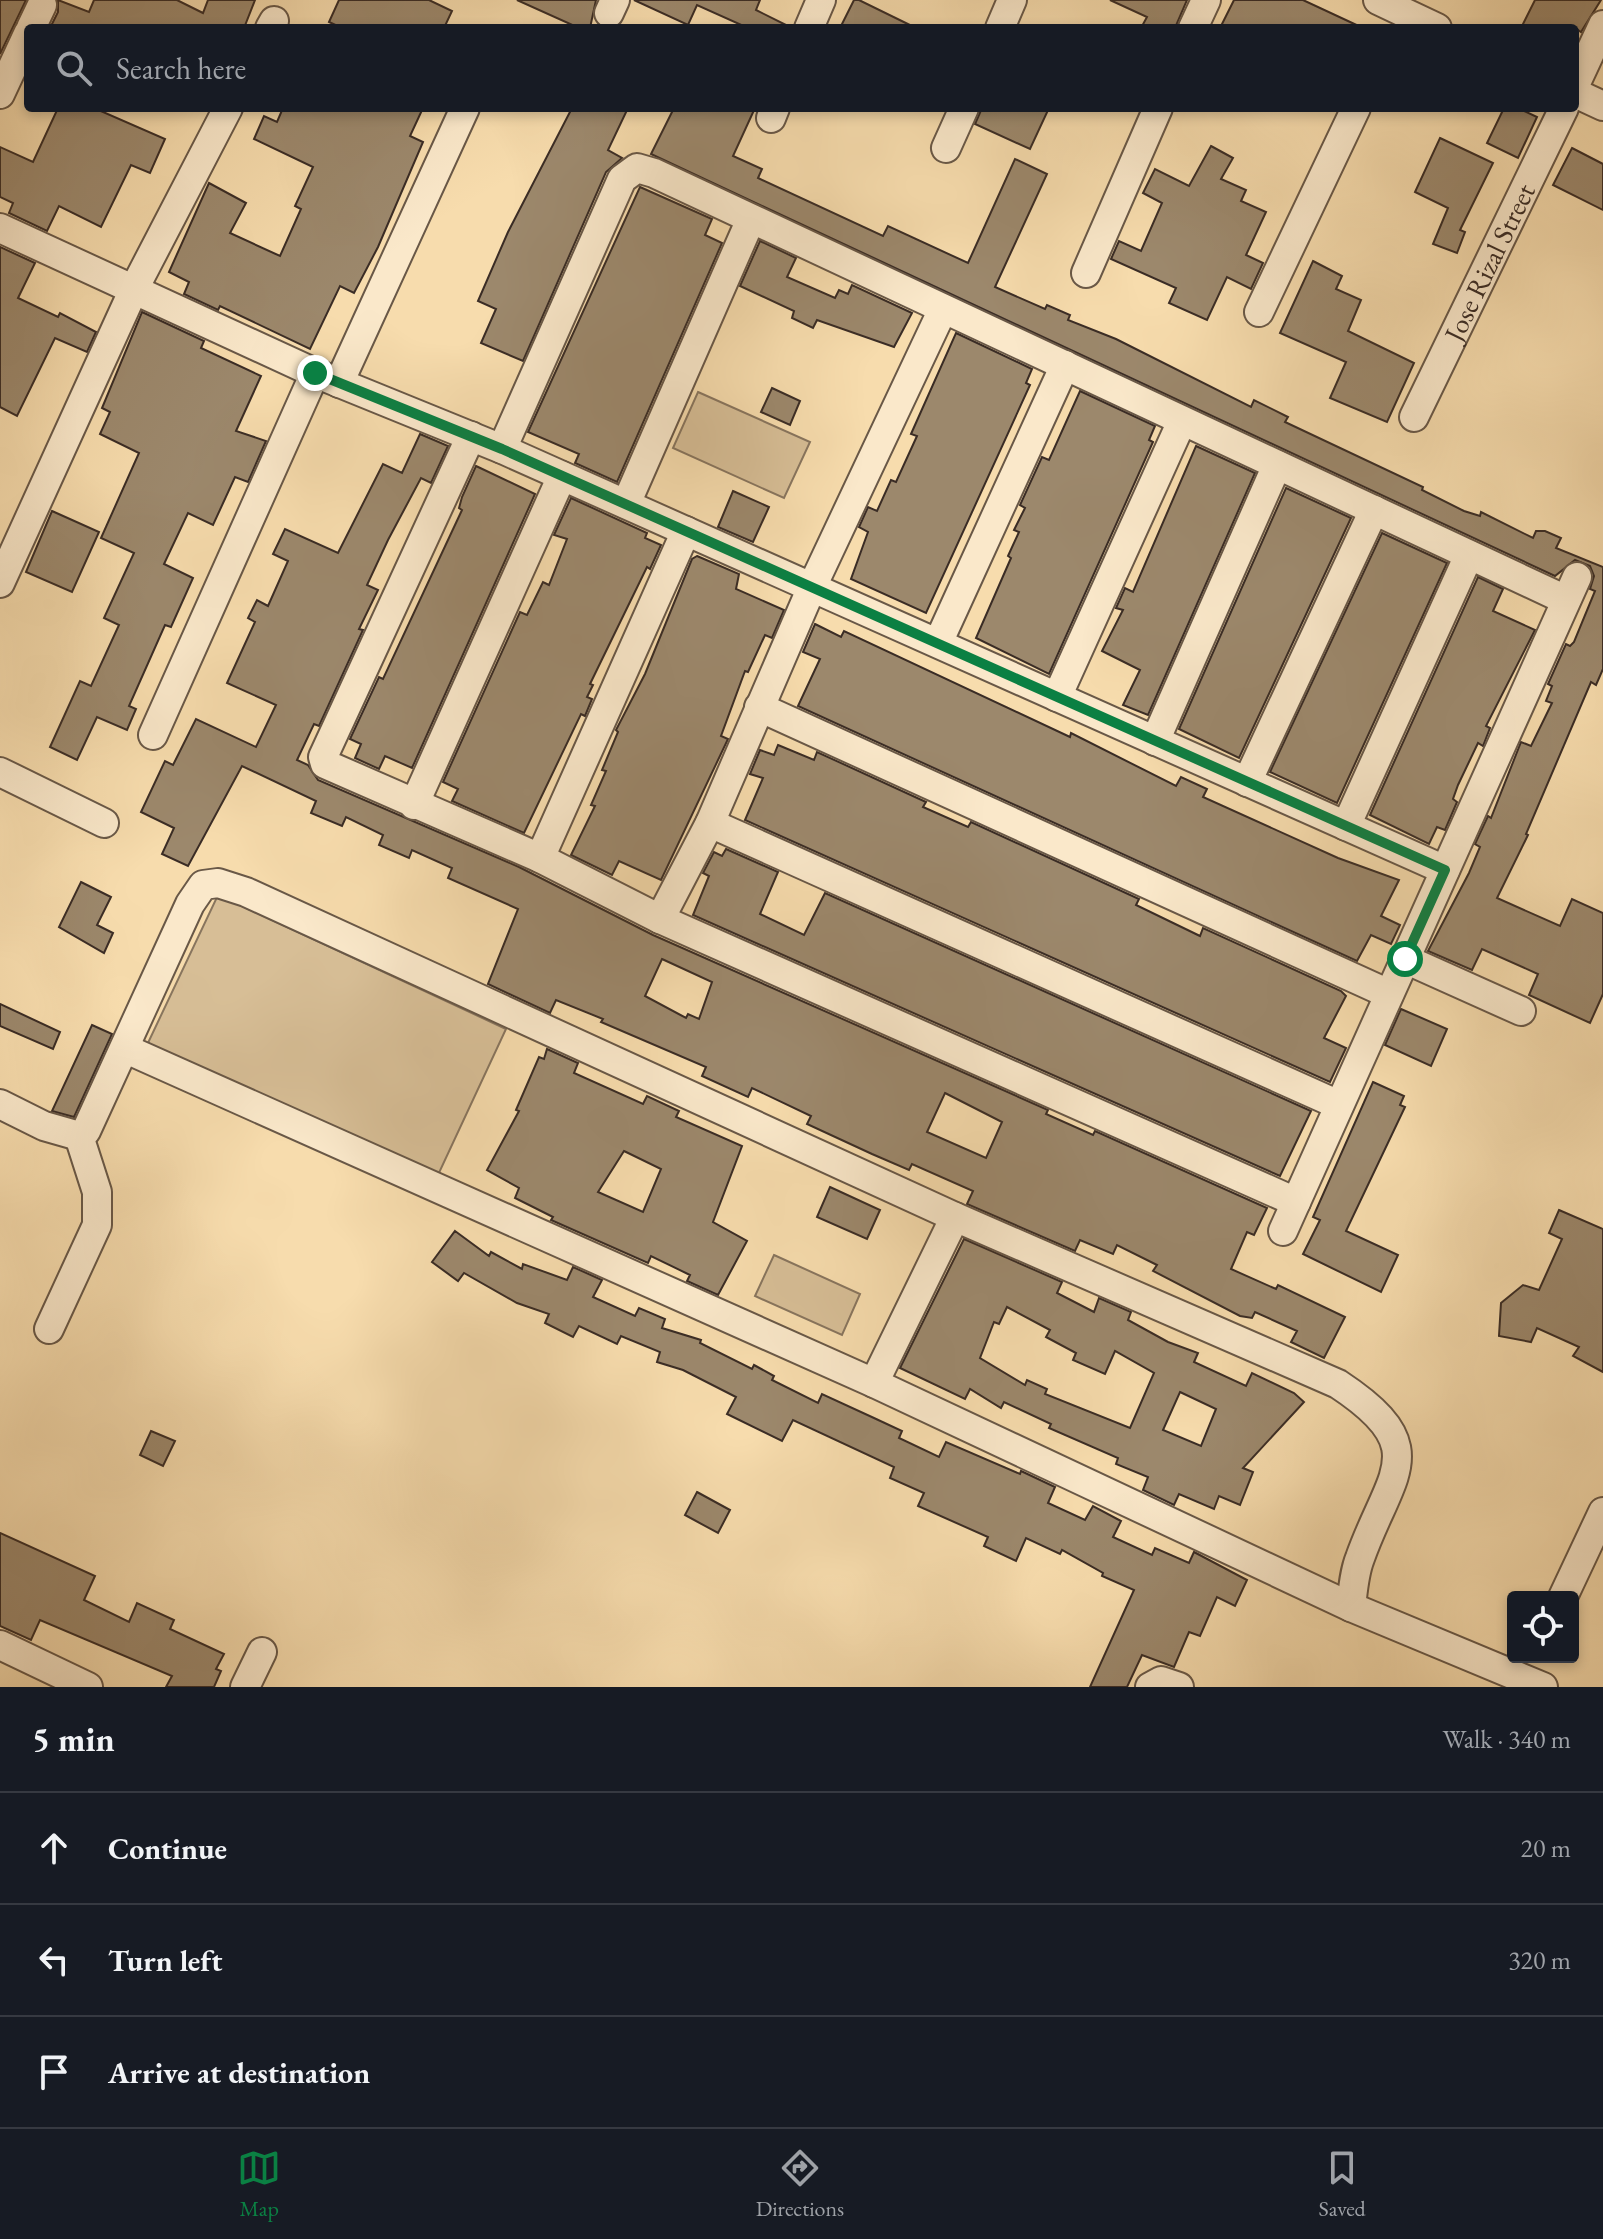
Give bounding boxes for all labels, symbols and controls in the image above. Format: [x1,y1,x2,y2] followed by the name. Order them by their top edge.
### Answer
[24,24,1579,112] search box
[52,46,96,90] icon: search
[116,49,246,88] text: Search here
[1435,177,1543,349] street label: Jose Rizal Street
[297,355,333,391] route end
[1387,941,1423,977] route start
[1507,1591,1579,1663] map controls
[1507,1591,1579,1663] button: locate
[32,1717,115,1761] text: 5 min
[1443,1722,1571,1756] text: Walk · 340 m
[32,1826,76,1870] icon: ahead
[108,1829,227,1868] text: Continue
[1521,1831,1571,1865] text: 20 m
[32,1938,76,1982] icon: left
[108,1941,222,1980] text: Turn left
[1508,1943,1571,1977] text: 320 m
[32,2050,76,2094] icon: arrive
[108,2053,370,2092] text: Arrive at destination
[237,2146,281,2223] tab: Map
[756,2146,844,2223] tab: Directions
[1319,2146,1366,2223] tab: Saved

